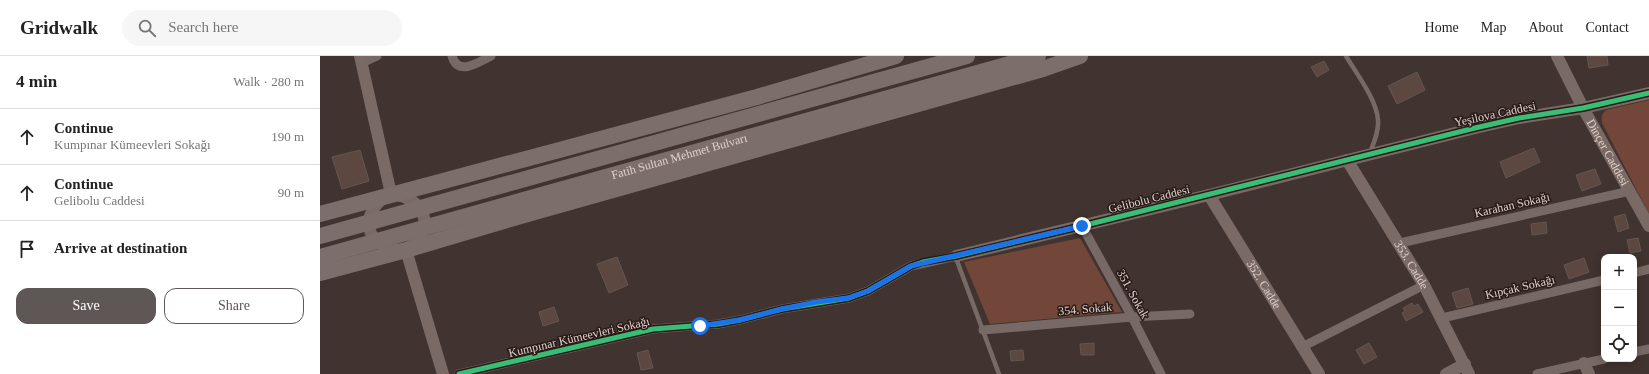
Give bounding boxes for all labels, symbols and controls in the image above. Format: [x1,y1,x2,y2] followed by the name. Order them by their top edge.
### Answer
[122,10,402,46] search box
[20,17,98,38] text: Gridwalk
[136,17,158,39] icon: search
[168,19,239,35] text: Search here
[1425,20,1459,35] text: Home
[1481,20,1506,35] text: Map
[1528,20,1563,35] text: About
[1585,20,1629,35] text: Contact
[16,72,57,91] text: 4 min
[233,74,304,89] text: Walk · 280 m
[1453,98,1538,129] street label: Yeşilova Caddesi
[1584,117,1632,189] street label: Dinçer Caddesi
[54,120,113,136] text: Continue
[16,126,38,148] icon: ahead
[271,129,304,144] text: 190 m
[610,131,749,182] street label: Fatih Sultan Mehmet Bulvarı
[54,137,211,152] text: Kumpınar Kümeevleri Sokağı
[54,176,113,192] text: Continue
[16,182,38,204] icon: ahead
[1107,182,1192,216] street label: Gelibolu Caddesi
[278,185,304,200] text: 90 m
[1473,189,1552,220] street label: Karahan Sokağı
[54,193,145,208] text: Gelibolu Caddesi
[1073,217,1091,235] route end
[16,238,38,260] icon: arrive
[1391,238,1432,291] street label: 353. Cadde
[54,240,187,256] text: Arrive at destination
[1601,254,1637,362] map controls
[1601,254,1637,290] button: +
[1244,258,1284,311] street label: 352. Cadde
[1114,267,1152,321] street label: 351. Sokak
[1484,272,1557,302] street label: Kıpçak Sokağı
[16,288,156,324] button: Save
[164,288,304,324] button: Share
[1601,290,1637,326] button: −
[1057,300,1113,318] street label: 354. Sokak
[507,314,652,360] street label: Kumpınar Kümeevleri Sokağı
[691,317,709,335] route start
[1601,326,1637,362] button: locate

